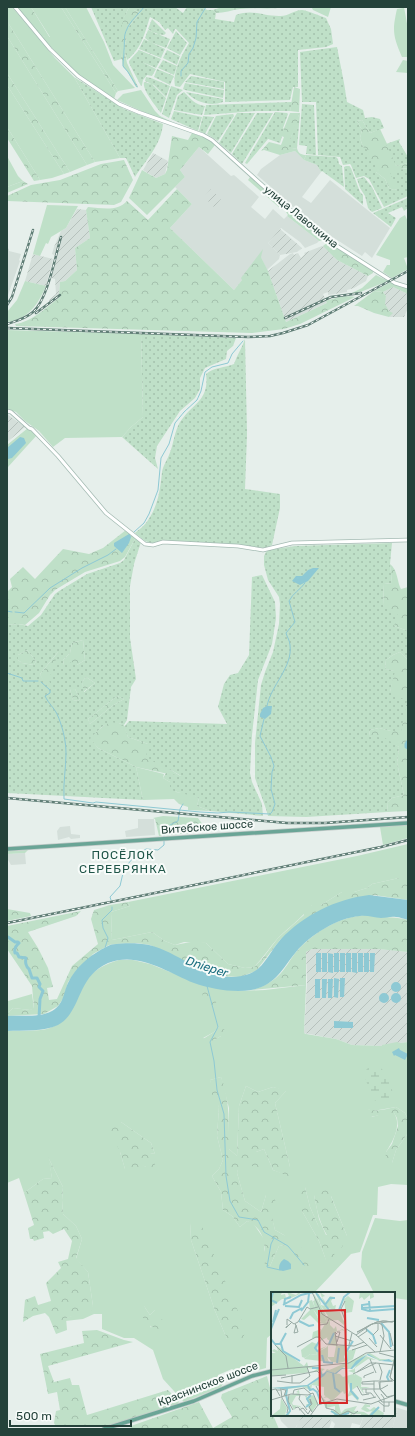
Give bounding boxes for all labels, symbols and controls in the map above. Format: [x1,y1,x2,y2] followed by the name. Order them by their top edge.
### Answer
[261,183,341,251] street label: улица Лавочкина
[160,817,254,837] street label: Витебское шоссе
[79,848,167,876] district label: ПОСЁЛОК СЕРЕБРЯНКА
[184,954,230,981] water label: Dnieper
[271,1292,395,1416] inset map
[156,1359,260,1409] street label: Краснинское шоссе
[10,1402,131,1428] scale bar
[16,1409,52,1423] text: 500 m

